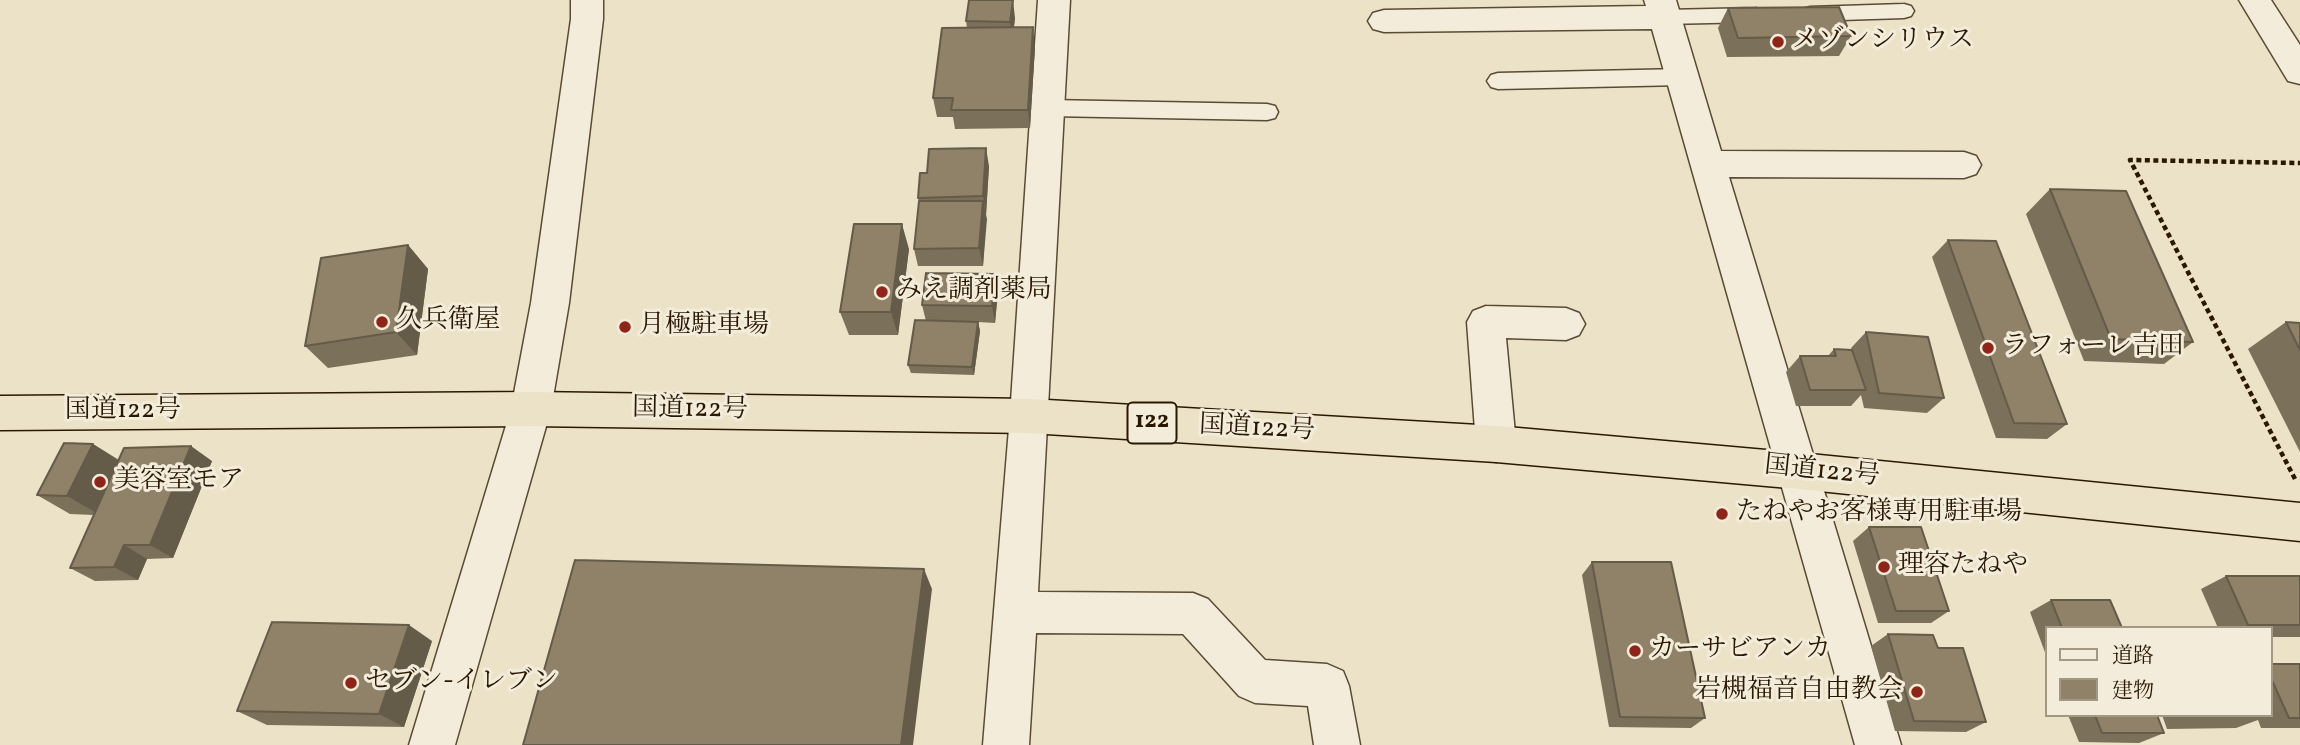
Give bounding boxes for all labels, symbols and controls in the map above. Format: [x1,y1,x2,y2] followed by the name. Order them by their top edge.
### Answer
[1792,26,1974,58] place label: メゾンシリウス
[1770,34,1786,50] marker: メゾンシリウス
[896,276,1052,308] place label: みえ調剤薬局
[874,284,890,300] marker: みえ調剤薬局
[396,306,500,338] place label: 久兵衛屋
[639,311,769,343] place label: 月極駐車場
[374,314,390,330] marker: 久兵衛屋
[617,319,633,335] marker: 月極駐車場
[2002,332,2184,364] place label: ラフォーレ吉田
[1980,340,1996,356] marker: ラフォーレ吉田
[632,394,748,428] street label: 国道122号
[65,396,181,428] street label: 国道122号
[1128,402,1176,444] road number: 122
[1198,411,1316,449] street label: 国道122号
[1763,451,1881,495] street label: 国道122号
[114,466,244,498] place label: 美容室モア
[92,474,108,490] marker: 美容室モア
[1736,498,2022,530] place label: たねやお客様専用駐車場
[1714,506,1730,522] marker: たねやお客様専用駐車場
[1898,551,2028,583] place label: 理容たねや
[1876,559,1892,575] marker: 理容たねや
[2044,626,2272,717] legend
[1649,635,1831,667] place label: カーサビアンカ
[2112,642,2154,671] text: 道路
[1627,643,1643,659] marker: カーサビアンカ
[365,667,558,699] place label: セブン-イレブン
[343,675,359,691] marker: セブン-イレブン
[1695,676,1903,708] place label: 岩槻福音自由教会
[2112,677,2154,706] text: 建物
[1909,684,1925,700] marker: 岩槻福音自由教会

